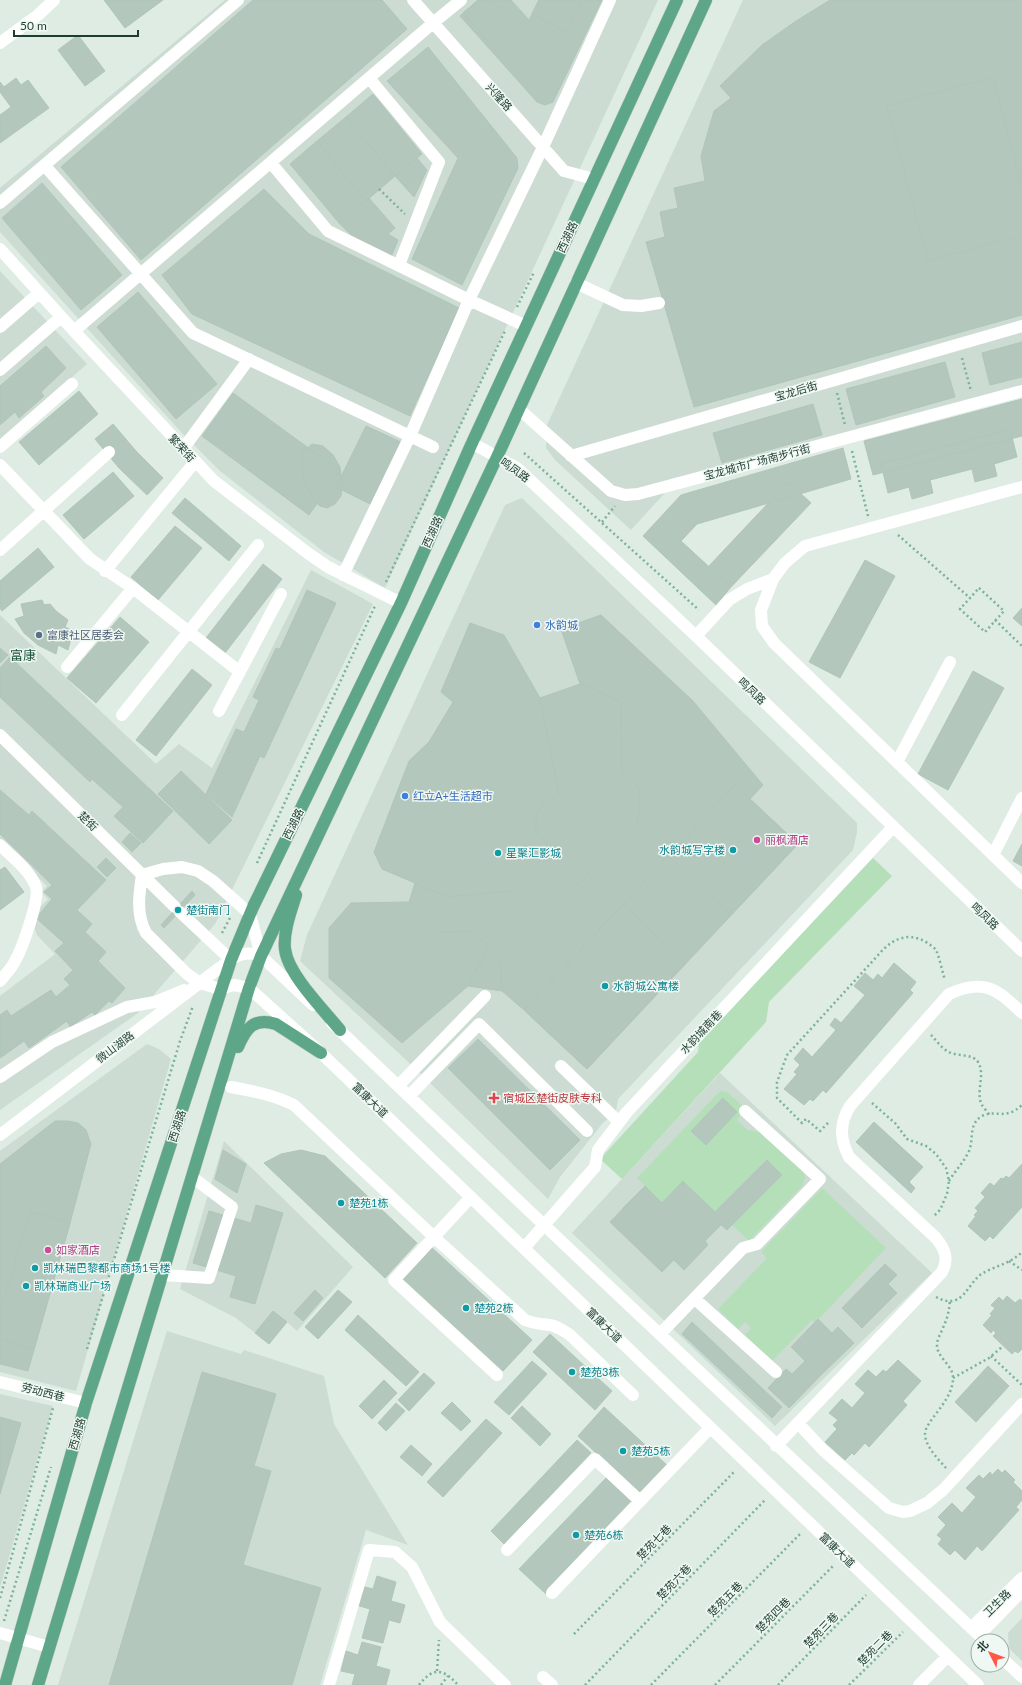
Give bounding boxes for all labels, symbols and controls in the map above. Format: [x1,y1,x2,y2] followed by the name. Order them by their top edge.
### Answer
[14,12,138,38] scale bar
[20,18,47,33] text: 50 m
[484,80,515,113] street label: 兴隆路
[554,219,579,254] street label: 西湖路
[773,378,819,403] street label: 宝龙后街
[166,431,198,464] street label: 繁荣街
[702,441,812,482] street label: 宝龙城市广场南步行街
[498,455,533,484] street label: 鸣凤路
[419,514,444,550] street label: 西湖路
[545,618,578,631] place label: 水韵城
[532,620,542,630] marker: 水韵城
[47,628,124,641] place label: 富康社区居委会
[34,630,44,640] marker: 富康社区居委会
[10,647,36,663] district label: 富康
[736,675,769,707] street label: 鸣凤路
[413,789,493,802] place label: 红立A+生活超市
[400,791,410,801] marker: 红立A+生活超市
[279,806,306,841] street label: 西湖路
[76,808,101,833] street label: 楚街
[765,833,809,846] place label: 丽枫酒店
[752,835,762,845] marker: 丽枫酒店
[659,843,725,856] place label: 水韵城写字楼
[728,845,738,855] marker: 水韵城写字楼
[506,846,561,859] place label: 星聚汇影城
[493,848,503,858] marker: 星聚汇影城
[969,900,1002,932] street label: 鸣凤路
[186,903,230,916] place label: 楚街南门
[173,905,183,915] marker: 楚街南门
[613,979,679,992] place label: 水韵城公寓楼
[600,981,610,991] marker: 水韵城公寓楼
[677,1007,724,1056] street label: 水韵城南巷
[92,1028,136,1066] street label: 微山湖路
[350,1080,391,1120] street label: 富康大道
[503,1091,602,1104] place label: 宿城区楚街皮肤专科
[488,1092,500,1104] marker: 宿城区楚街皮肤专科
[165,1108,188,1144] street label: 西湖路
[349,1196,388,1209] place label: 楚苑1栋
[336,1198,346,1208] marker: 楚苑1栋
[56,1243,100,1256] place label: 如家酒店
[43,1245,53,1255] marker: 如家酒店
[43,1261,170,1274] place label: 凯林瑞巴黎都市商场1号楼
[30,1263,40,1273] marker: 凯林瑞巴黎都市商场1号楼
[34,1279,111,1292] place label: 凯林瑞商业广场
[21,1281,31,1291] marker: 凯林瑞商业广场
[474,1301,513,1314] place label: 楚苑2栋
[461,1303,471,1313] marker: 楚苑2栋
[584,1305,625,1345] street label: 富康大道
[580,1365,619,1378] place label: 楚苑3栋
[567,1367,577,1377] marker: 楚苑3栋
[20,1380,66,1403] street label: 劳动西巷
[66,1416,87,1452] street label: 西湖路
[631,1444,670,1457] place label: 楚苑5栋
[618,1446,628,1456] marker: 楚苑5栋
[633,1521,674,1562] street label: 楚苑七巷
[584,1528,623,1541] place label: 楚苑6栋
[571,1530,581,1540] marker: 楚苑6栋
[817,1530,858,1570] street label: 富康大道
[654,1561,694,1602] street label: 楚苑六巷
[704,1578,745,1619] street label: 楚苑五巷
[980,1586,1013,1619] street label: 卫生路
[752,1594,793,1635] street label: 楚苑四巷
[801,1609,841,1650] street label: 楚苑三巷
[854,1627,895,1668] street label: 楚苑二巷
[970,1633,1010,1673] north arrow
[974,1638,991,1654] text: 北

